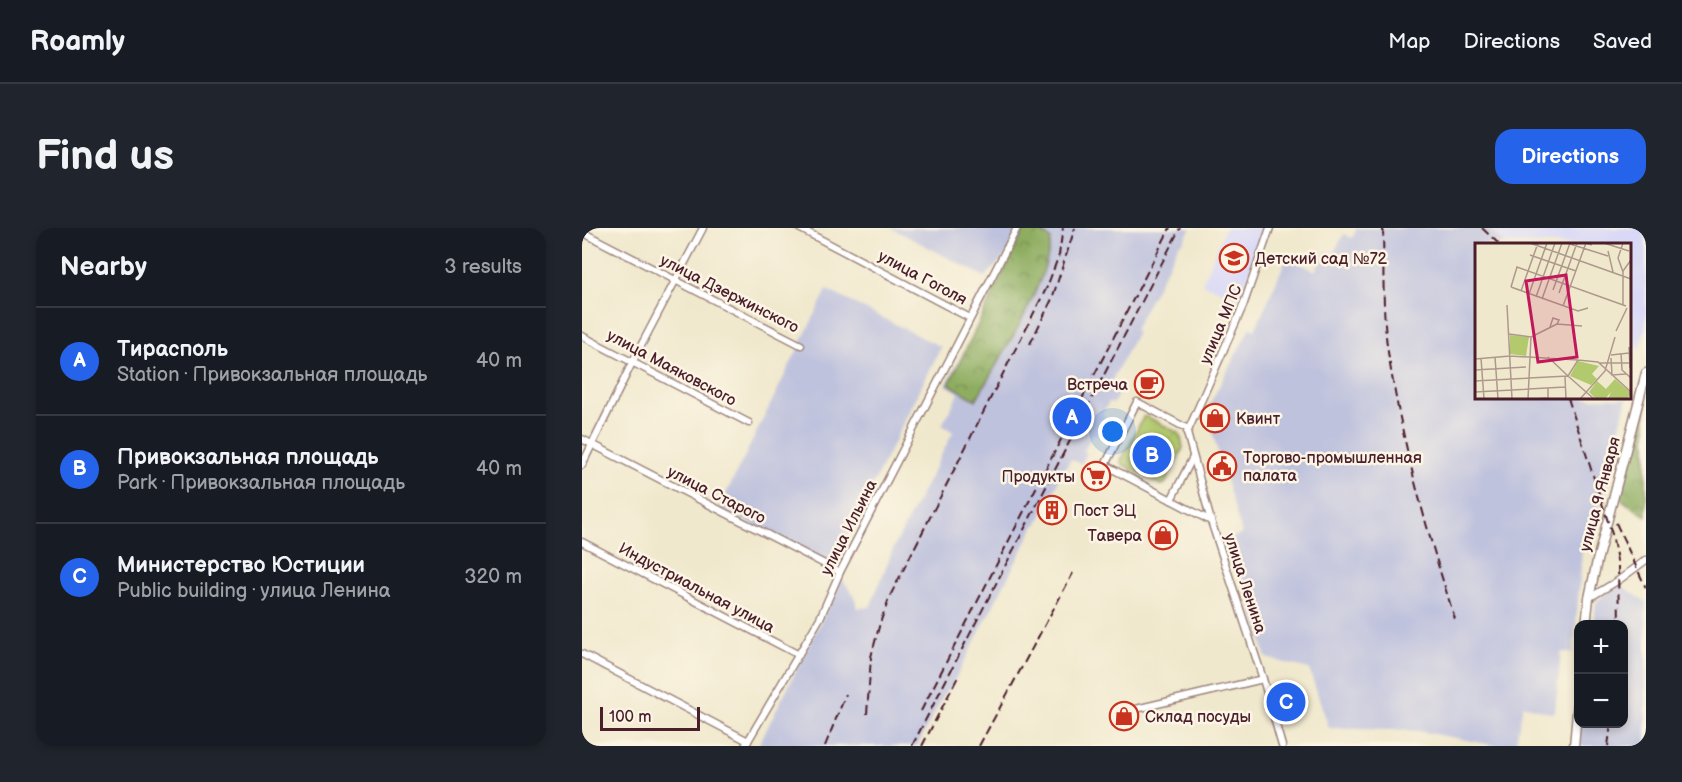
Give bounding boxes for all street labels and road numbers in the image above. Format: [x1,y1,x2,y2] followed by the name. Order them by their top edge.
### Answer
[875,247,970,310] street label: улица Гоголя
[657,251,802,338] street label: улица Дзержинского
[1196,282,1247,367] street label: улица МПС
[603,326,739,410] street label: улица Маяковского
[1576,435,1625,554] street label: улица 9 Января
[664,462,769,528] street label: улица Старого
[817,476,882,579] street label: улица Ильина
[1219,531,1270,636] street label: улица Ленина
[615,539,778,638] street label: Индустриальная улица

